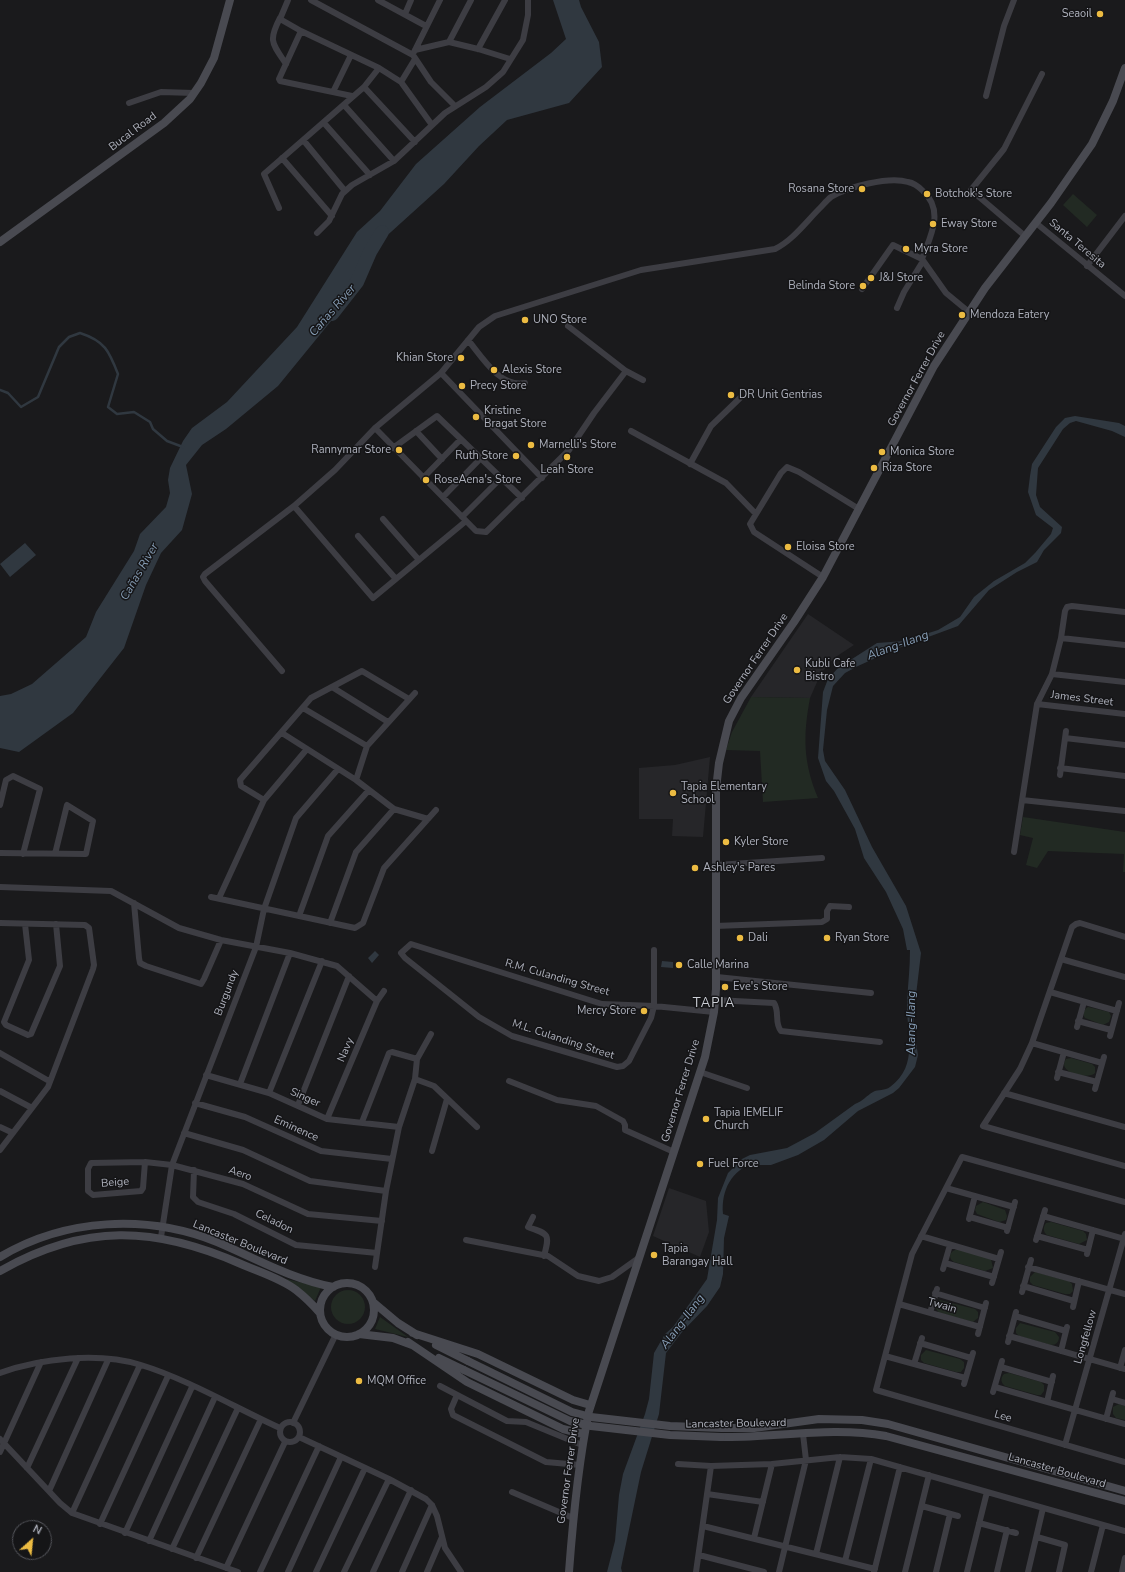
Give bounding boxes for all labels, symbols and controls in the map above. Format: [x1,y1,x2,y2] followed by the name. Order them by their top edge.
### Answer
[1062,7,1092,21] place label: Seaoil
[1095,9,1105,19] marker: Seaoil
[107,110,159,154] street label: Bucal Road
[788,182,854,196] place label: Rosana Store
[857,184,867,194] marker: Rosana Store
[935,187,1012,201] place label: Botchok's Store
[922,189,932,199] marker: Botchok's Store
[1046,216,1108,272] street label: Santa Teresita
[941,217,997,231] place label: Eway Store
[928,219,938,229] marker: Eway Store
[914,242,968,256] place label: Myra Store
[901,244,911,254] marker: Myra Store
[879,271,923,285] place label: J&J Store
[866,273,876,283] marker: J&J Store
[788,279,855,293] place label: Belinda Store
[858,281,868,291] marker: Belinda Store
[307,282,359,340] water label: Cañas River
[970,308,1049,322] place label: Mendoza Eatery
[957,310,967,320] marker: Mendoza Eatery
[533,313,587,327] place label: UNO Store
[520,315,530,325] marker: UNO Store
[885,329,949,429] street label: Governor Ferrer Drive
[396,351,453,365] place label: Khian Store
[456,353,466,363] marker: Khian Store
[502,363,562,377] place label: Alexis Store
[489,365,499,375] marker: Alexis Store
[470,379,527,393] place label: Precy Store
[457,381,467,391] marker: Precy Store
[739,388,822,402] place label: DR Unit Gentrias
[726,390,736,400] marker: DR Unit Gentrias
[484,404,546,430] place label: Kristine Bragat Store
[471,412,481,422] marker: Kristine Bragat Store
[539,438,616,452] place label: Marnelli's Store
[526,440,536,450] marker: Marnelli's Store
[311,443,391,457] place label: Rannymar Store
[394,445,404,455] marker: Rannymar Store
[890,445,954,459] place label: Monica Store
[877,447,887,457] marker: Monica Store
[455,449,508,463] place label: Ruth Store
[511,451,521,461] marker: Ruth Store
[562,452,572,462] marker: Leah Store
[882,461,932,475] place label: Riza Store
[540,463,594,477] place label: Leah Store
[869,463,879,473] marker: Riza Store
[434,473,521,487] place label: RoseAena's Store
[421,475,431,485] marker: RoseAena's Store
[796,540,855,554] place label: Eloisa Store
[118,541,162,603] water label: Cañas River
[783,542,793,552] marker: Eloisa Store
[721,611,791,707] street label: Governor Ferrer Drive
[865,628,931,664] water label: Alang-Ilang
[805,657,855,683] place label: Kubli Cafe Bistro
[792,665,802,675] marker: Kubli Cafe Bistro
[1050,689,1114,709] street label: James Street
[681,780,767,806] place label: Tapia Elementary School
[668,788,678,798] marker: Tapia Elementary School
[734,835,788,849] place label: Kyler Store
[721,837,731,847] marker: Kyler Store
[703,861,775,875] place label: Ashley's Pares
[690,863,700,873] marker: Ashley's Pares
[748,931,768,945] place label: Dali
[835,931,889,945] place label: Ryan Store
[735,933,745,943] marker: Dali
[822,933,832,943] marker: Ryan Store
[503,957,611,999] street label: R.M. Culanding Street
[687,958,749,972] place label: Calle Marina
[674,960,684,970] marker: Calle Marina
[212,968,242,1018] street label: Burgundy
[733,980,788,994] place label: Eve's Store
[720,982,730,992] marker: Eve's Store
[905,991,919,1055] water label: Alang-Ilang
[693,996,735,1012] district label: TAPIA
[577,1004,636,1018] place label: Mercy Store
[639,1006,649,1016] marker: Mercy Store
[510,1017,616,1063] street label: M.L. Culanding Street
[335,1036,357,1064] street label: Navy
[659,1038,703,1144] street label: Governor Ferrer Drive
[288,1086,322,1110] street label: Singer
[714,1106,783,1132] place label: Tapia IEMELIF Church
[272,1113,320,1145] street label: Eminence
[701,1114,711,1124] marker: Tapia IEMELIF Church
[708,1157,759,1171] place label: Fuel Force
[695,1159,705,1169] marker: Fuel Force
[227,1164,253,1184] street label: Aero
[101,1175,129,1191] street label: Beige
[253,1207,295,1237] street label: Celadon
[191,1218,289,1268] street label: Lancaster Boulevard
[662,1242,733,1268] place label: Tapia Barangay Hall
[649,1250,659,1260] marker: Tapia Barangay Hall
[658,1292,708,1352] water label: Alang-Ilang
[926,1296,958,1316] street label: Twain
[1072,1308,1100,1366] street label: Longfellow
[367,1374,426,1388] place label: MQM Office
[354,1376,364,1386] marker: MQM Office
[993,1408,1013,1426] street label: Lee
[555,1417,583,1525] street label: Governor Ferrer Drive
[685,1417,787,1431] street label: Lancaster Boulevard
[1007,1451,1107,1491] street label: Lancaster Boulevard
[12,1520,52,1560] north arrow
[30,1521,44,1538] text: N

